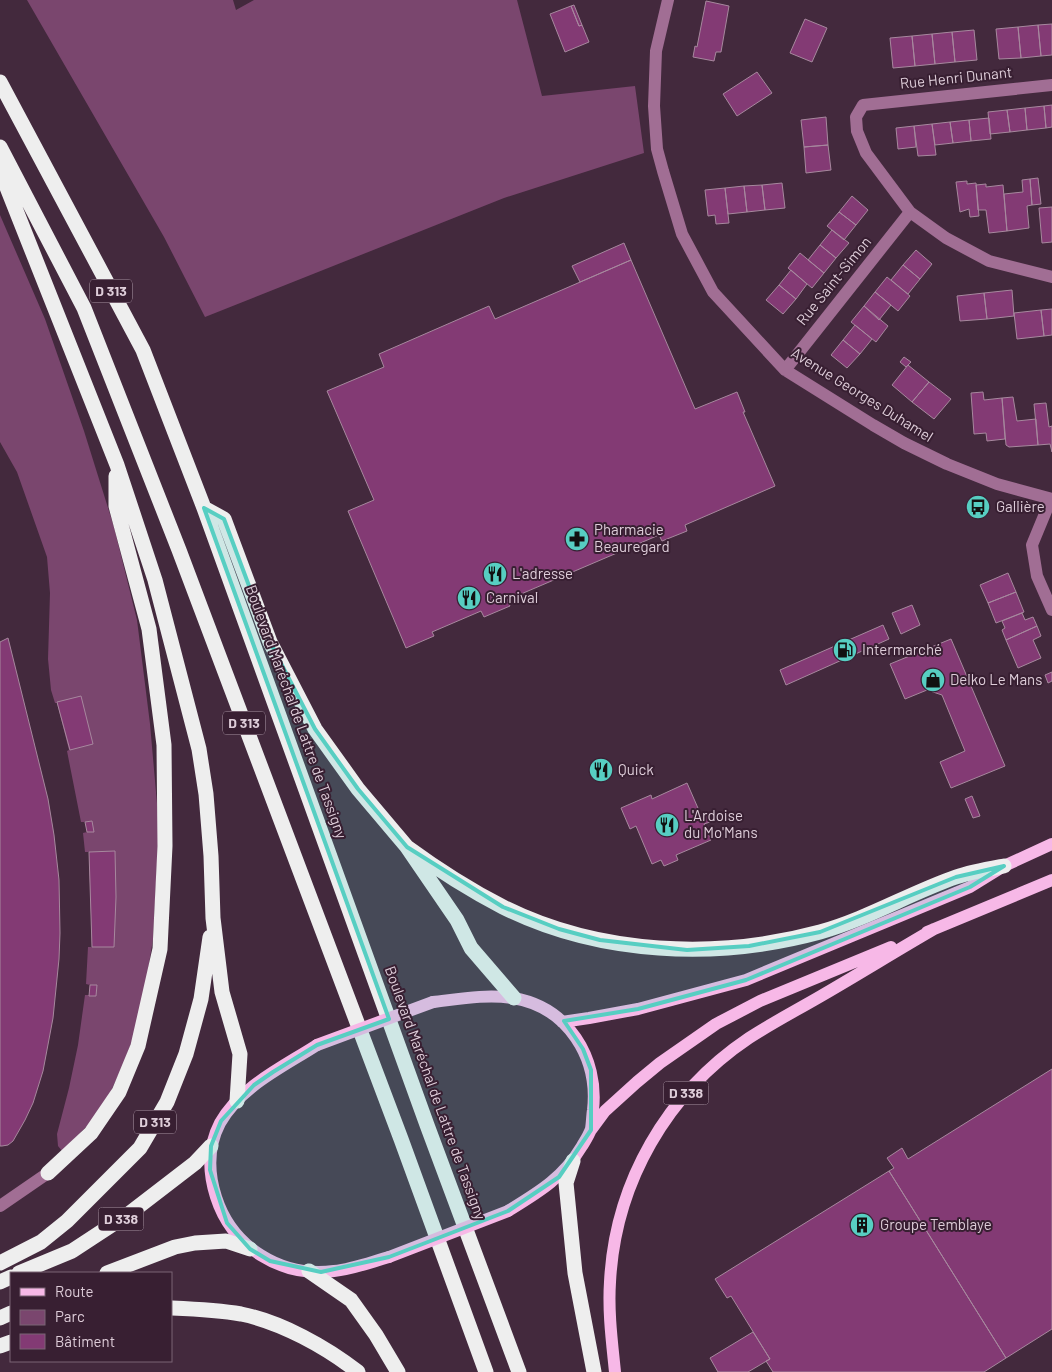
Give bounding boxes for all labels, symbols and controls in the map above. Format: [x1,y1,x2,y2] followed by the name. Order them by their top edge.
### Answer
[899,62,1013,92] street label: Rue Henri Dunant
[792,232,874,328] street label: Rue Saint-Simon
[90,280,132,302] road number: D 313
[788,343,937,445] street label: Avenue Georges Duhamel
[965,494,991,520] bus stop icon: Gallière
[996,497,1045,515] place label: Gallière
[594,520,670,555] place label: Pharmacie Beauregard
[564,526,590,552] pharmacy icon: Pharmacie Beauregard
[482,561,508,587] restaurant icon: L'adresse
[512,564,573,582] place label: L'adresse
[243,582,351,841] street label: Boulevard Maréchal de Lattre de Tassigny
[456,585,482,611] restaurant icon: Carnival
[486,588,538,606] place label: Carnival
[832,637,858,663] fuel station icon: Intermarché
[862,640,942,658] place label: Intermarché
[920,667,946,693] shop icon: Delko Le Mans
[950,670,1042,688] place label: Delko Le Mans
[223,711,265,734] road number: D 313
[588,757,614,783] restaurant icon: Quick
[618,760,654,778] place label: Quick
[684,806,758,841] place label: L'Ardoise du Mo'Mans
[654,812,680,838] restaurant icon: L'Ardoise du Mo'Mans
[382,963,490,1222] street label: Boulevard Maréchal de Lattre de Tassigny
[664,1082,708,1104] road number: D 338
[134,1110,176,1134] road number: D 313
[98,1208,144,1230] road number: D 338
[849,1212,875,1238] building icon: Groupe Temblaye
[880,1215,992,1233] place label: Groupe Temblaye
[10,1272,172,1362] legend
[55,1282,94,1300] text: Route
[55,1307,85,1325] text: Parc
[55,1332,115,1350] text: Bâtiment

